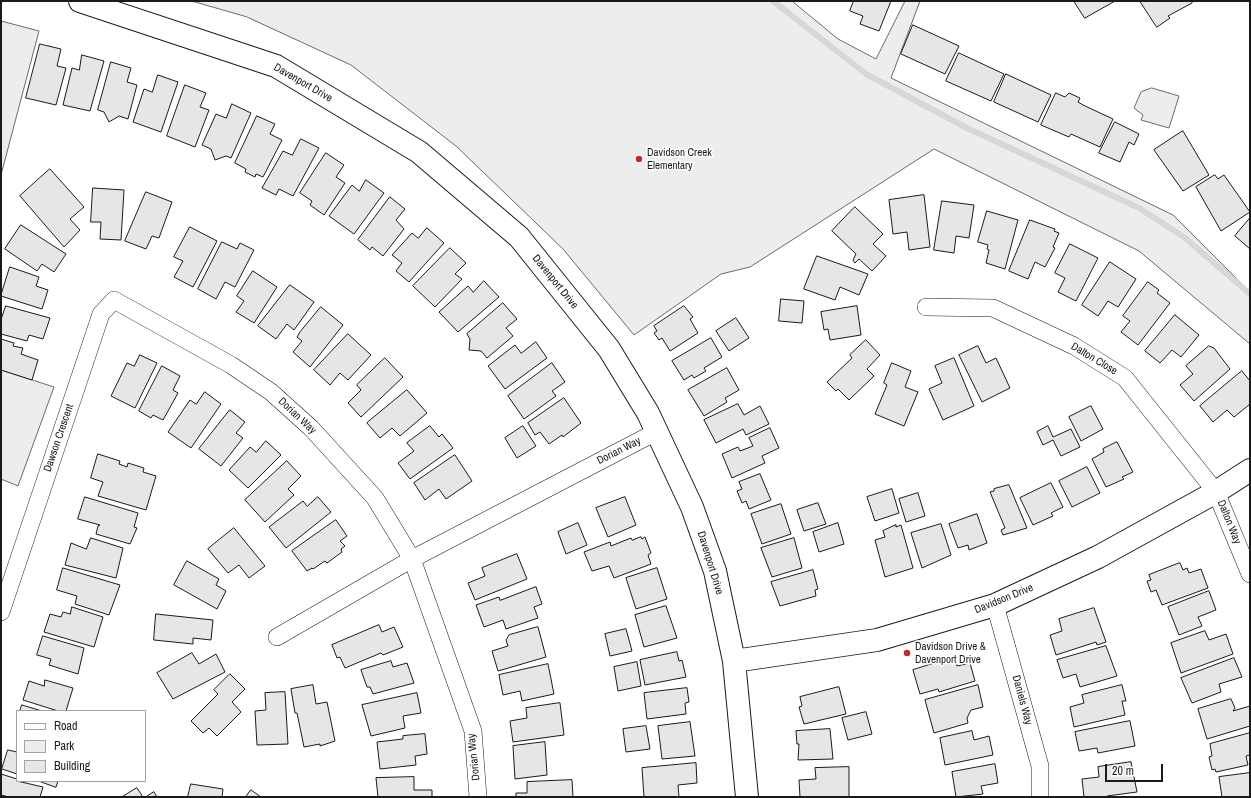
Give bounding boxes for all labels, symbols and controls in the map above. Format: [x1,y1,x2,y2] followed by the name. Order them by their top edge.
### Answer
[271,61,335,105] street label: Davenport Drive
[647,146,712,172] place label: Davidson Creek Elementary
[634,154,644,164] marker: Davidson Creek Elementary
[529,252,581,312] street label: Davenport Drive
[1068,340,1120,378] street label: Dalton Close
[275,395,319,437] street label: Dorian Way
[41,402,77,474] street label: Dawson Crescent
[595,434,643,468] street label: Dorian Way
[1214,498,1244,546] street label: Dalton Way
[694,530,726,596] street label: Davenport Drive
[973,581,1035,617] street label: Davidson Drive
[915,640,986,666] place label: Davidson Drive & Davenport Drive
[902,648,912,658] marker: Davidson Drive & Davenport Drive
[1009,674,1035,726] street label: Daniels Way
[16,710,146,782] legend
[54,718,78,734] text: Road
[465,733,483,781] street label: Dorian Way
[54,738,74,754] text: Park
[1107,756,1165,782] scale bar
[54,758,90,774] text: Building
[1112,763,1134,779] text: 20 m

